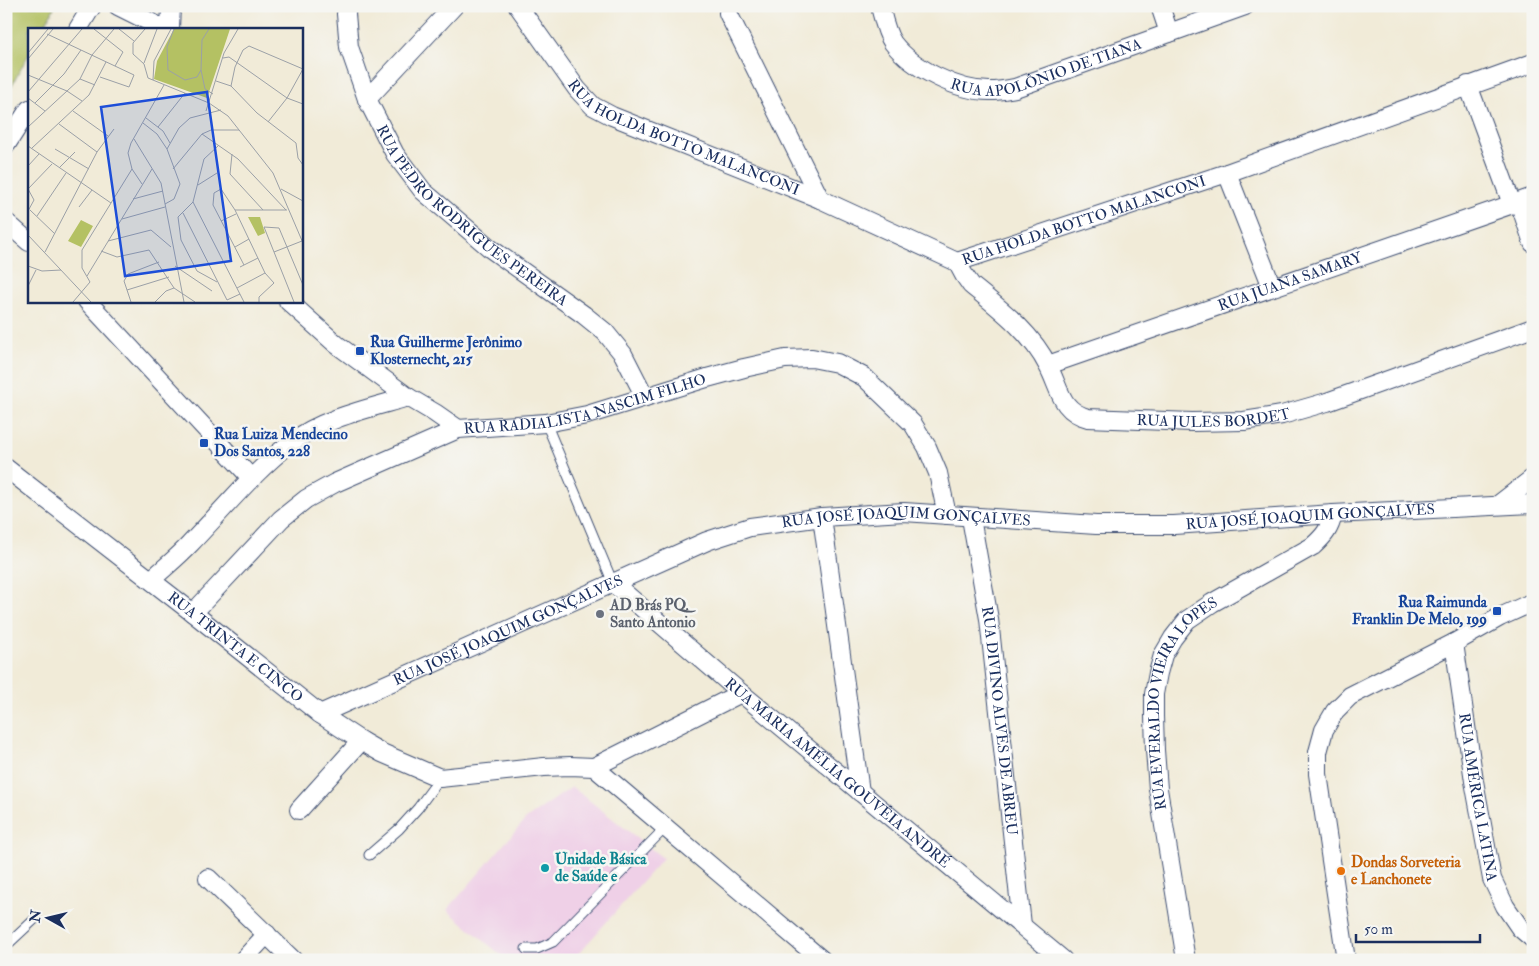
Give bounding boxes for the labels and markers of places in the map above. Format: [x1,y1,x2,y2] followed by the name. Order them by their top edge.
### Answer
[370,333,523,369] place label: Rua Guilherme Jerônimo Klosternecht, 215
[354,345,366,357] marker: Rua Guilherme Jerônimo Klosternecht, 215
[214,425,348,461] place label: Rua Luiza Mendecino Dos Santos, 228
[198,437,210,449] marker: Rua Luiza Mendecino Dos Santos, 228
[1352,593,1488,629] place label: Rua Raimunda Franklin De Melo, 199
[609,596,696,632] place label: AD Brás PQ. Santo Antonio
[1491,605,1503,617] marker: Rua Raimunda Franklin De Melo, 199
[594,608,606,620] marker: AD Brás PQ. Santo Antonio
[555,850,647,886] place label: Unidade Básica de Saúde e
[1351,853,1462,889] place label: Dondas Sorveteria e Lanchonete
[539,862,551,874] marker: Unidade Básica de Saúde e
[1335,865,1347,877] marker: Dondas Sorveteria e Lanchonete

